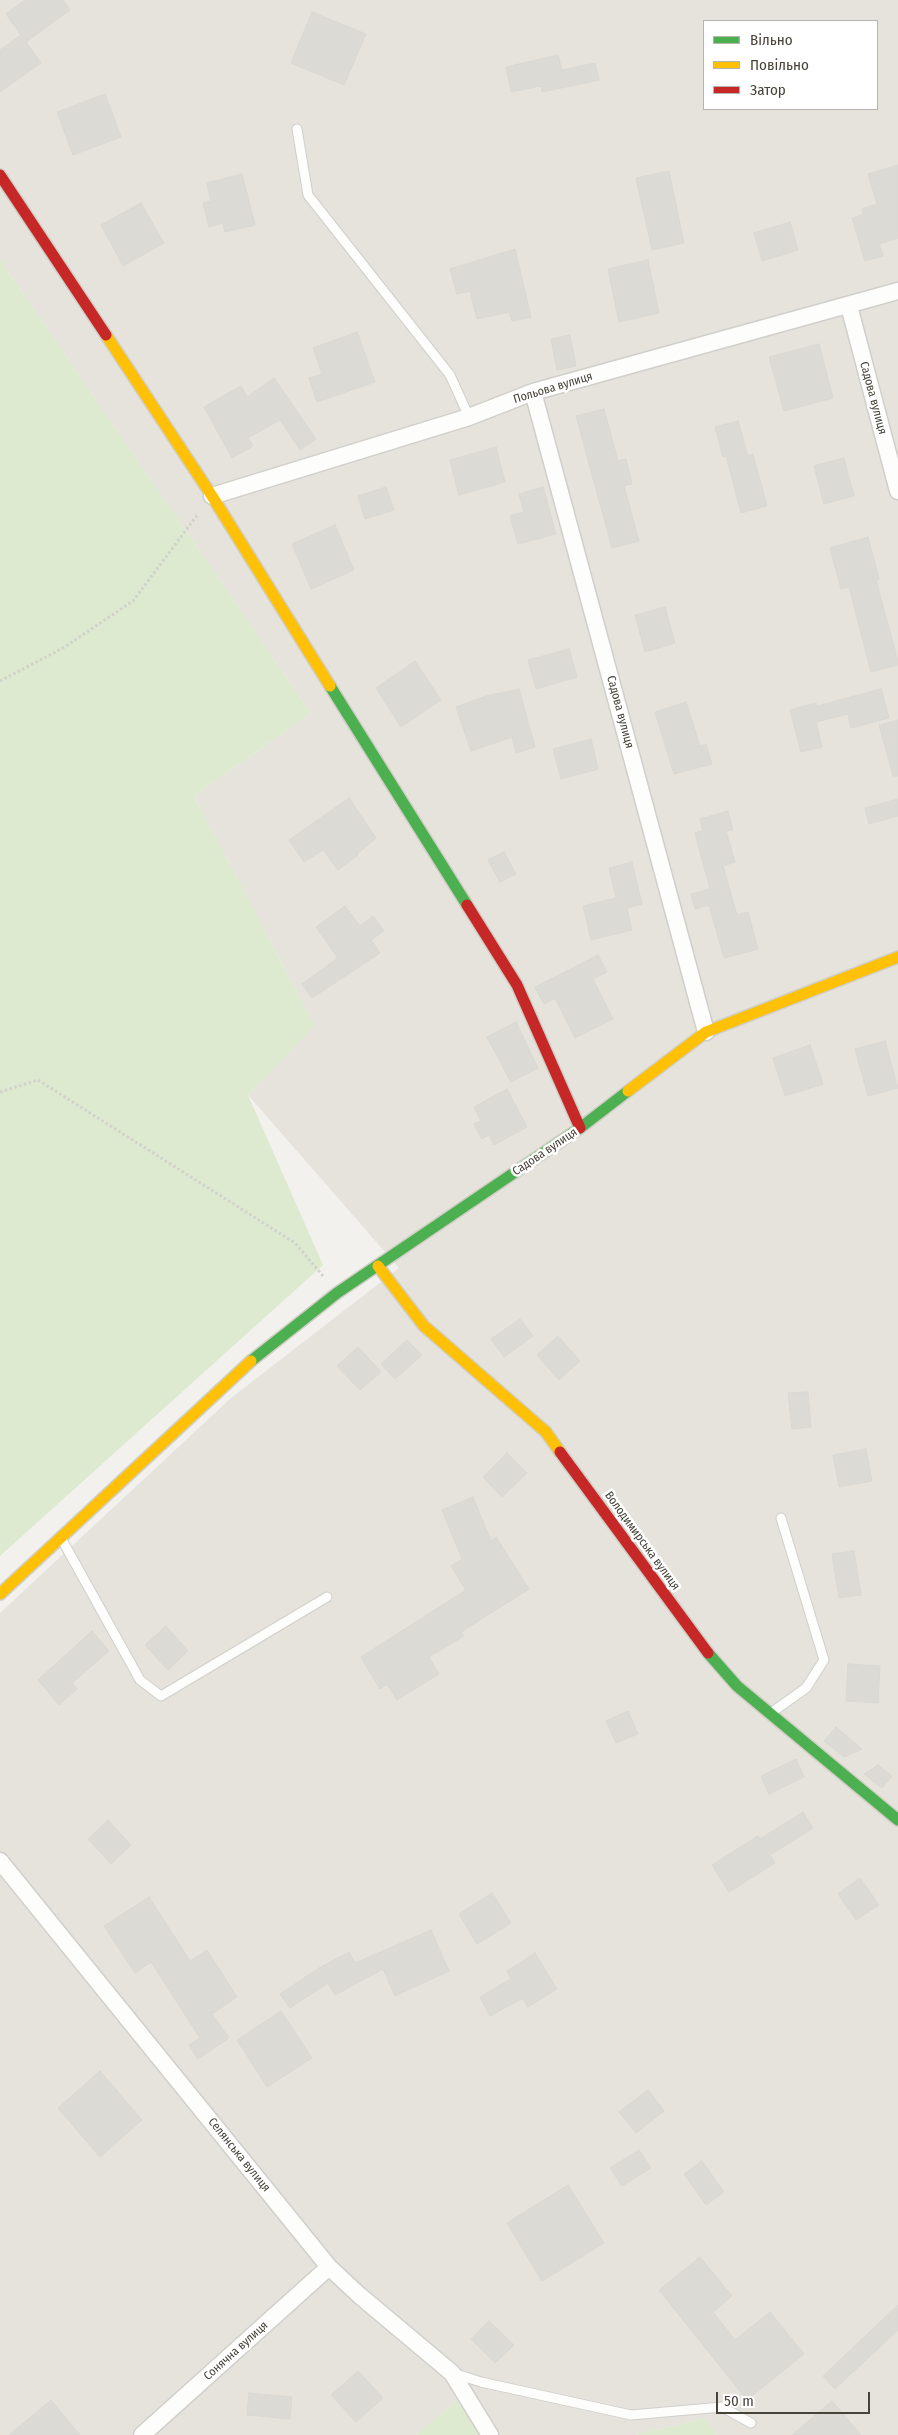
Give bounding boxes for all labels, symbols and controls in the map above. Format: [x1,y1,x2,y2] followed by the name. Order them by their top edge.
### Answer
[703,20,878,110] legend
[750,31,793,49] text: Вільно
[750,56,809,74] text: Повільно
[750,81,786,99] text: Затор
[856,360,890,436] street label: Садова вулиця
[512,369,594,407] street label: Польова вулиця
[603,674,637,750] street label: Садова вулиця
[510,1125,580,1179] street label: Садова вулиця
[601,1489,683,1593] street label: Володимирська вулиця
[205,2115,273,2195] street label: Селянська вулиця
[201,2318,271,2384] street label: Сонячна вулиця
[718,2382,872,2414] scale bar
[724,2392,754,2410] text: 50 m

